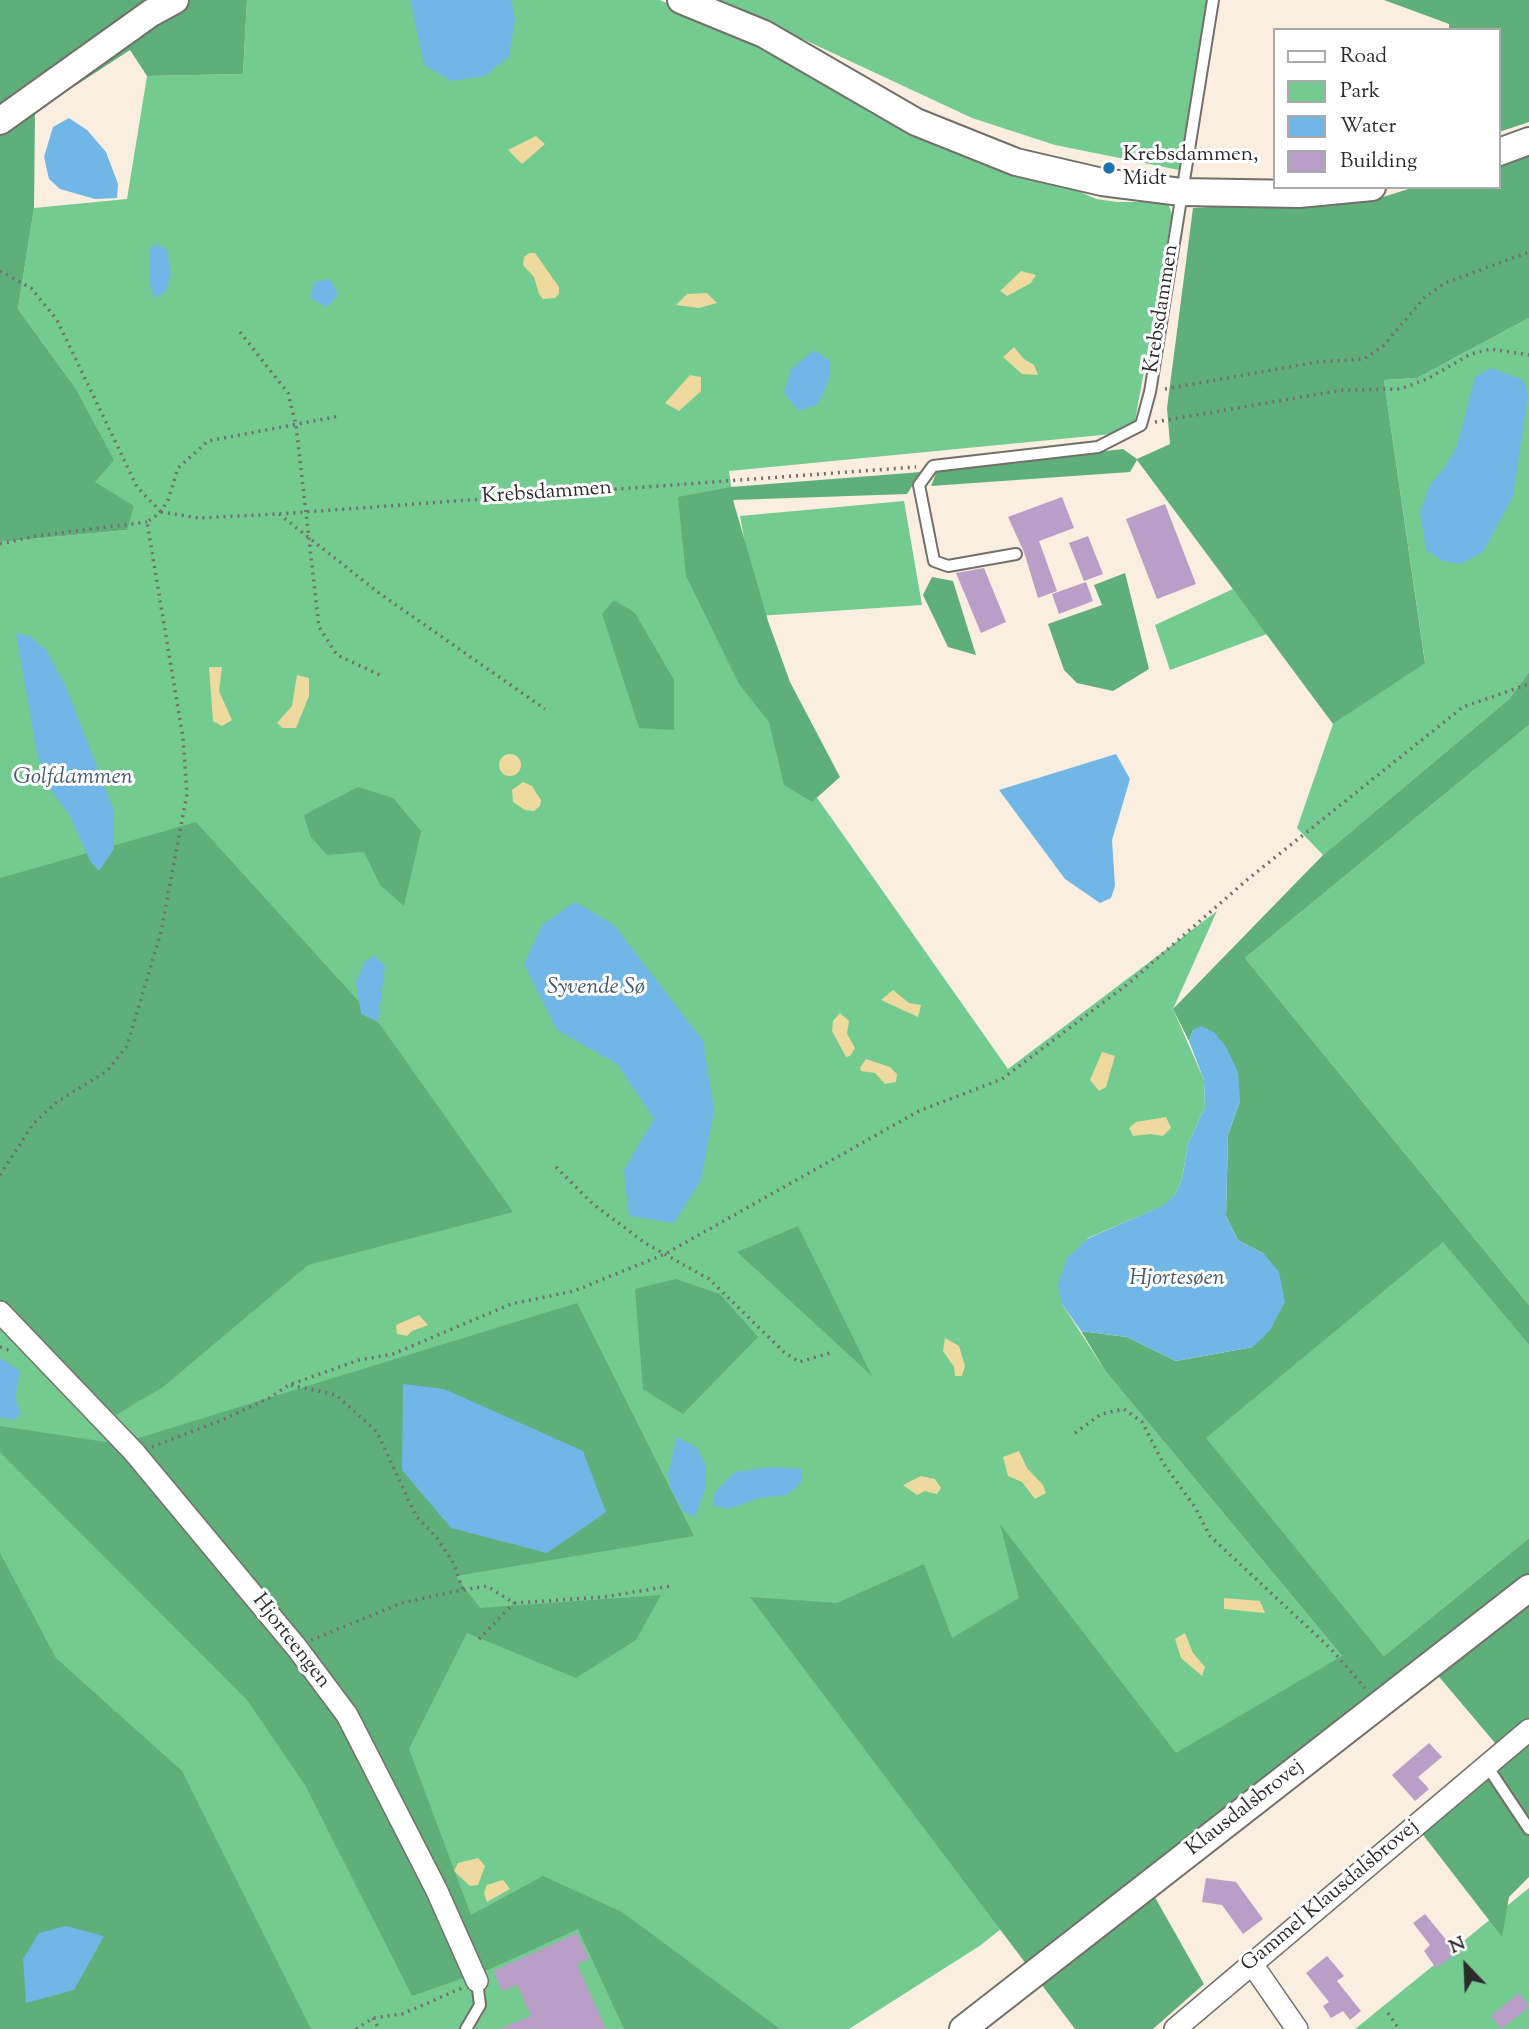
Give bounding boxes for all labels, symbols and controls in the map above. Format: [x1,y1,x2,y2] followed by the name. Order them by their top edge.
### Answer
[1274,28,1501,189] legend
[1340,42,1387,72] text: Road
[1340,77,1380,107] text: Park
[1340,112,1396,142] text: Water
[1123,143,1258,193] place label: Krebsdammen, Midt
[1340,147,1417,177] text: Building
[1101,160,1117,176] marker: Krebsdammen, Midt
[1140,243,1186,375] street label: Krebsdammen
[481,477,613,511] street label: Krebsdammen
[13,765,133,793] water label: Golfdammen
[547,975,645,1003] water label: Syvende Sø
[1129,1266,1225,1294] water label: Hjortesøen
[245,1590,335,1694] street label: Hjorteengen
[1182,1755,1310,1863] street label: Klausdalsbrovej
[1237,1815,1425,1979] street label: Gammel Klausdalsbrovej
[1431,1931,1501,2001] north arrow
[1445,1931,1470,1962] text: N

